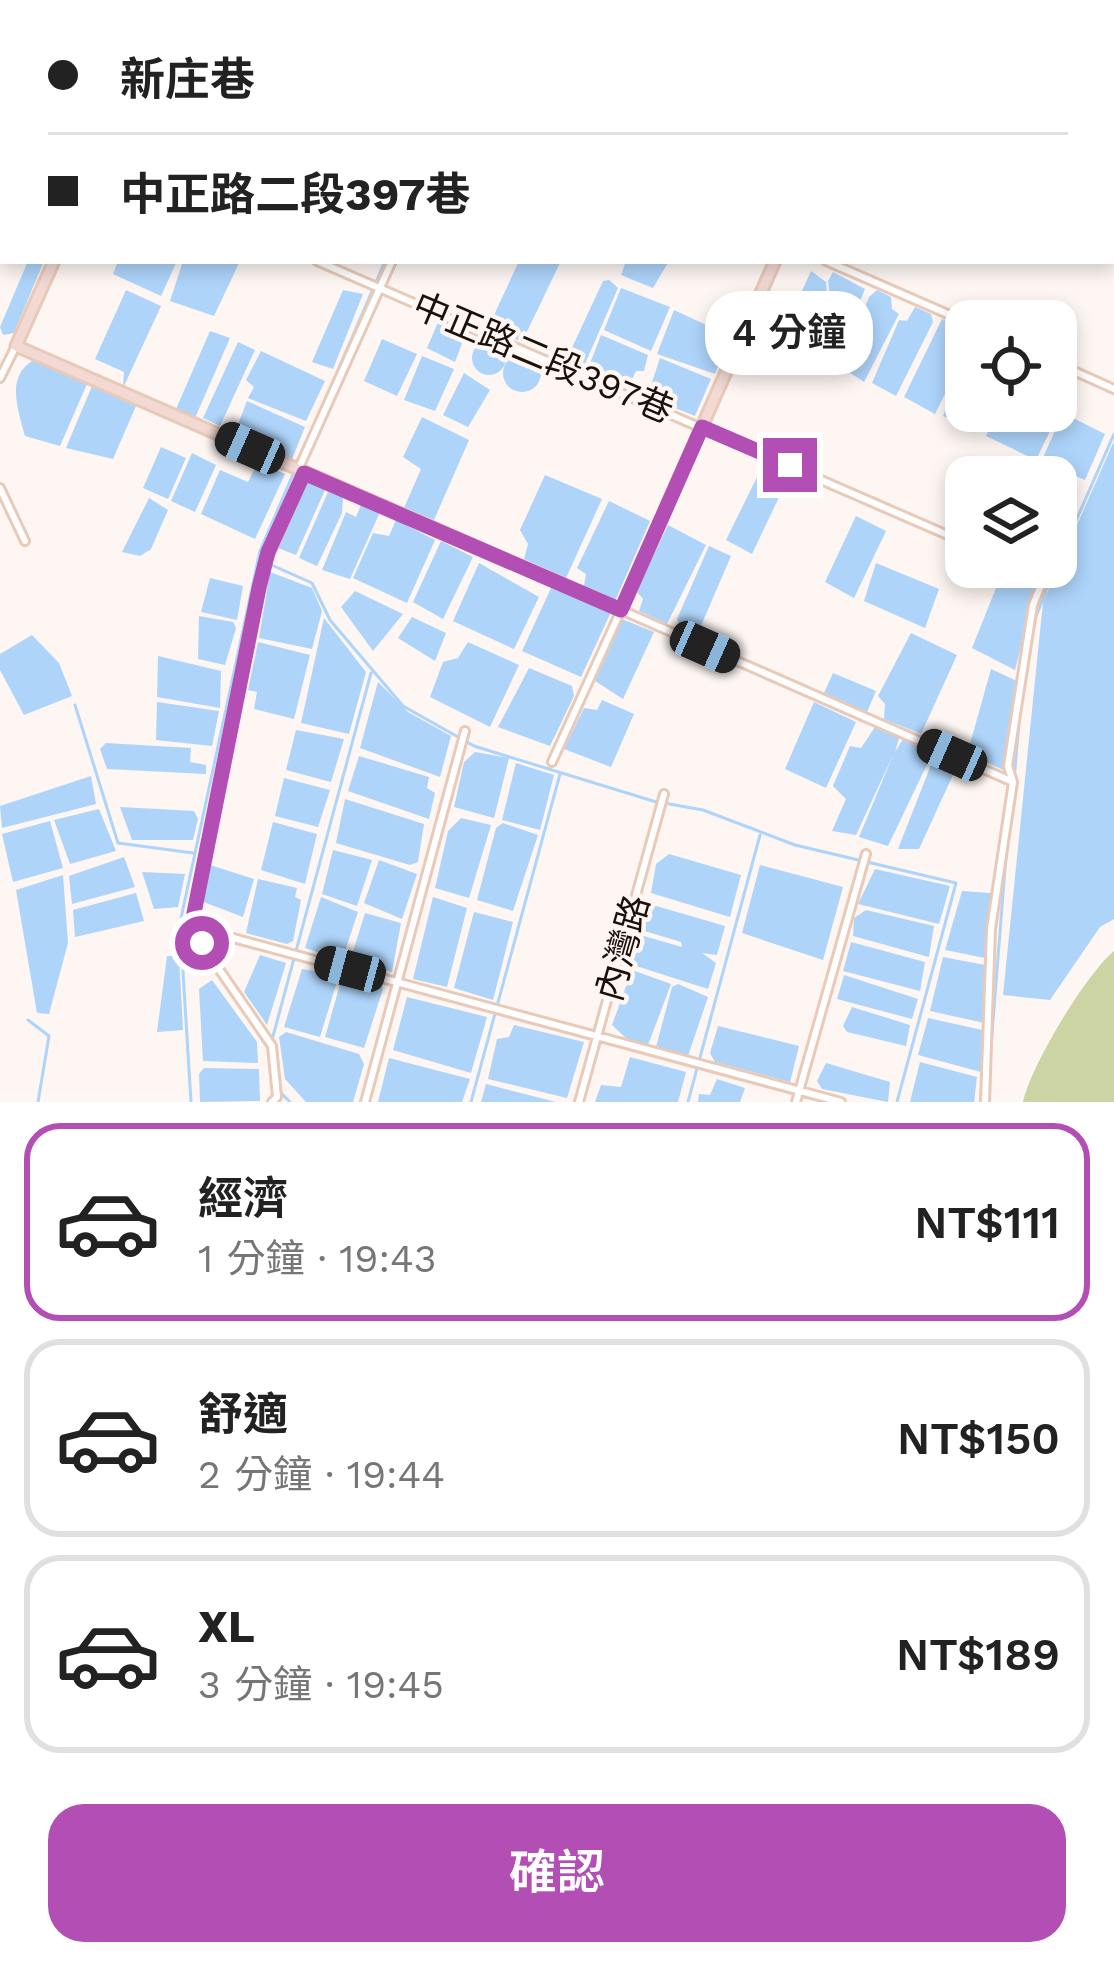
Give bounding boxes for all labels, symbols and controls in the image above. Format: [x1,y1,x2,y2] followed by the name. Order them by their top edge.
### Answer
[120,53,255,106] text: 新庄巷
[120,168,471,221] text: 中正路二段397巷
[407,284,679,432] street label: 中正路二段397巷
[706,291,874,375] callout: 4 分鐘
[945,300,1077,588] map controls
[945,300,1077,432] button: locate
[732,310,846,355] text: 4 分鐘
[210,417,290,479] car
[763,438,817,492] route end
[945,456,1077,588] button: layers
[665,616,745,678] car
[912,724,992,786] car
[588,890,658,1006] street label: 內灣路
[175,916,229,970] route start
[311,942,389,996] car
[54,1168,162,1276] icon: car
[198,1172,288,1225] text: 經濟
[914,1196,1060,1249] text: NT$111
[198,1236,437,1281] text: 1 分鐘 · 19:43
[54,1384,162,1492] icon: car
[198,1388,288,1441] text: 舒適
[897,1412,1060,1465] text: NT$150
[198,1452,445,1497] text: 2 分鐘 · 19:44
[54,1600,162,1708] icon: car
[198,1600,255,1653] text: XL
[896,1628,1060,1681] text: NT$189
[198,1662,444,1707] text: 3 分鐘 · 19:45
[48,1804,1066,1942] button: 確認

